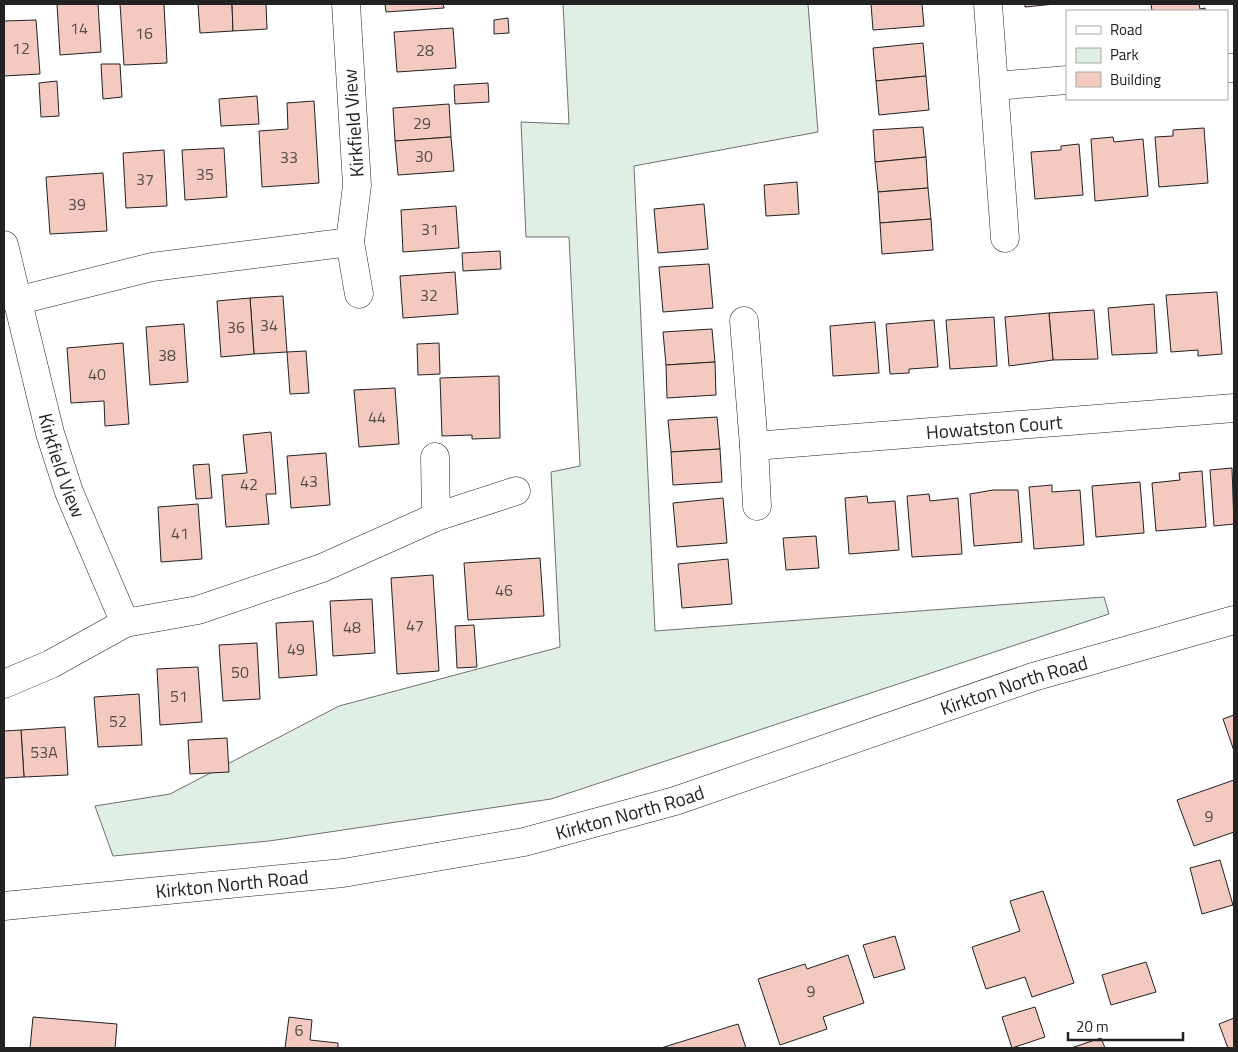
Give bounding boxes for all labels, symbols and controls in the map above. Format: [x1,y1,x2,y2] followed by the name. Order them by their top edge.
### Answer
[1066,10,1228,100] legend
[70,16,88,40] house number: 14
[1110,18,1142,41] text: Road
[135,21,153,45] house number: 16
[12,36,30,60] house number: 12
[416,38,434,62] house number: 28
[1110,43,1139,66] text: Park
[334,68,371,178] street label: Kirkfield View
[1110,68,1161,91] text: Building
[413,111,431,135] house number: 29
[415,144,433,168] house number: 30
[280,145,298,169] house number: 33
[196,162,214,186] house number: 35
[136,167,154,191] house number: 37
[68,192,86,216] house number: 39
[421,217,439,241] house number: 31
[420,283,438,307] house number: 32
[260,313,278,337] house number: 34
[227,315,245,339] house number: 36
[158,343,176,367] house number: 38
[88,362,106,386] house number: 40
[368,405,386,429] house number: 44
[925,407,1064,446] street label: Howatston Court
[32,410,93,522] street label: Kirkfield View
[300,469,318,493] house number: 43
[240,472,258,496] house number: 42
[171,521,189,545] house number: 41
[495,578,513,602] house number: 46
[406,613,424,637] house number: 47
[343,615,361,639] house number: 48
[287,637,305,661] house number: 49
[936,647,1091,722] street label: Kirkton North Road
[231,660,249,684] house number: 50
[170,684,188,708] house number: 51
[109,709,127,733] house number: 52
[30,740,58,764] house number: 53A
[552,777,708,847] street label: Kirkton North Road
[1205,804,1214,828] house number: 9
[154,861,310,905] street label: Kirkton North Road
[807,979,816,1003] house number: 9
[1068,1010,1183,1042] scale bar
[1076,1015,1109,1038] text: 20 m
[295,1018,304,1042] house number: 6

